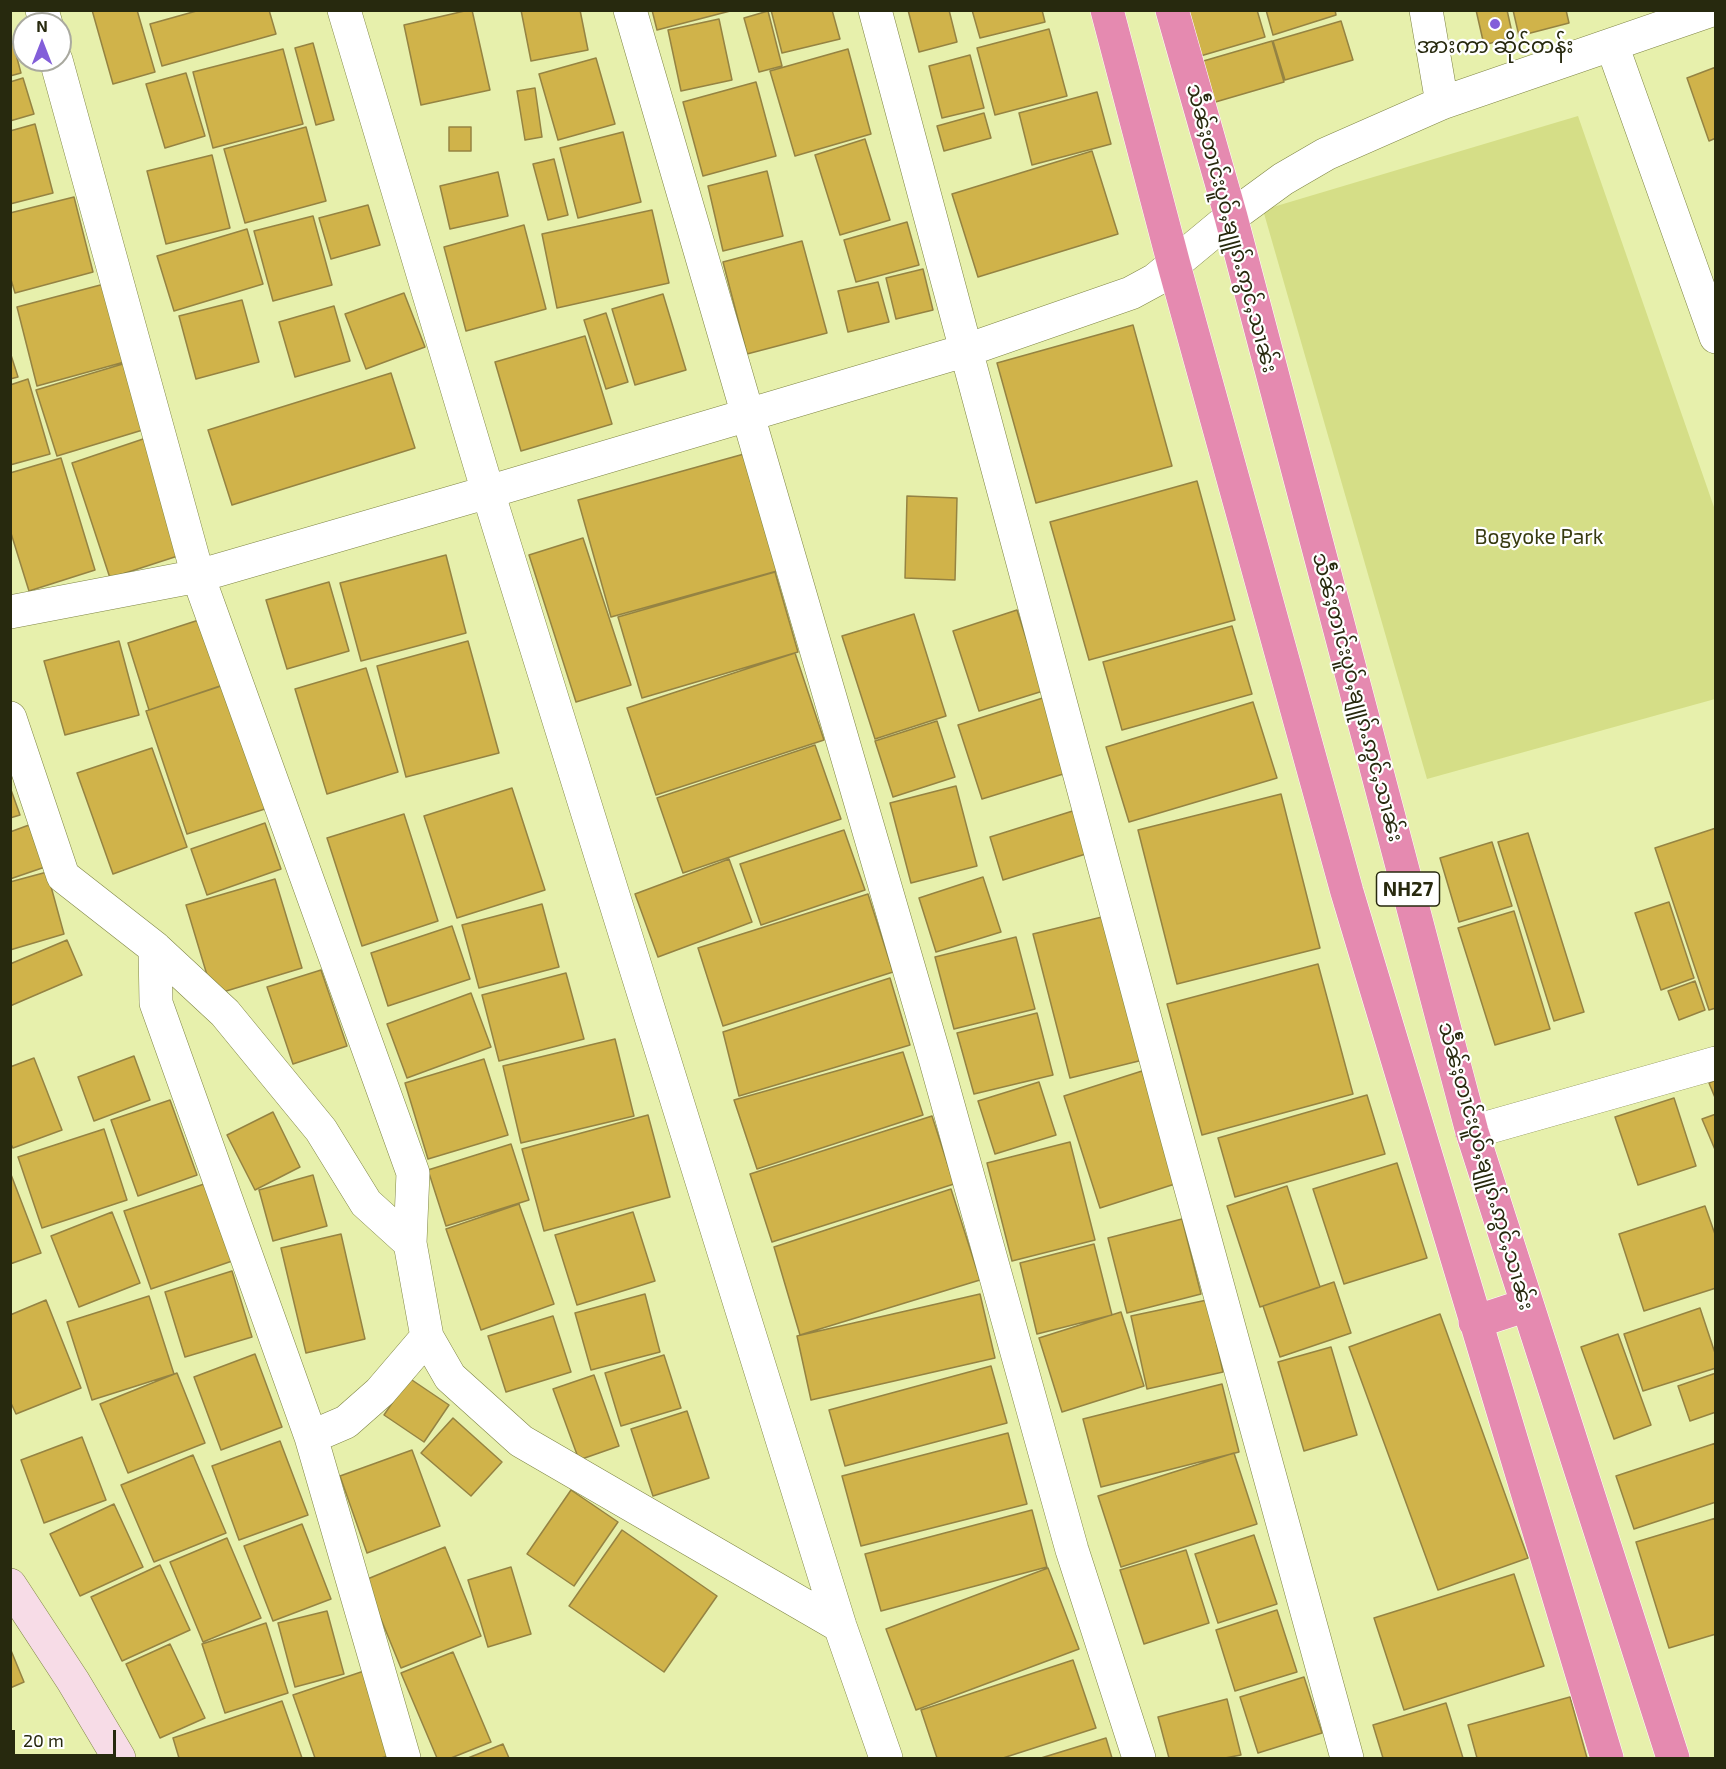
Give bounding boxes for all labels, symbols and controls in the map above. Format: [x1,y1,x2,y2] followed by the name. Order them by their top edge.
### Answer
[12,12,72,72] north arrow
[36,16,48,35] text: N
[1488,17,1502,31] marker: အားကာ ဆိုင်တန်း
[1416,33,1574,59] place label: အားကာ ဆိုင်တန်း
[1181,81,1283,375] street label: သဵႅၼ်ႈတၢင်းပူဝ်ႇၶျူၵ်ႉဢွင်ႇသၢၼ်း
[1475,524,1603,550] park label: Bogyoke Park
[1307,550,1409,844] street label: သဵႅၼ်ႈတၢင်းပူဝ်ႇၶျူၵ်ႉဢွင်ႇသၢၼ်း
[1376,872,1440,906] road number: NH27
[1433,1019,1539,1313] street label: သဵႅၼ်ႈတၢင်းပူဝ်ႇၶျူၵ်ႉဢွင်ႇသၢၼ်း
[15,1718,118,1756] scale bar
[23,1729,64,1751] text: 20 m

